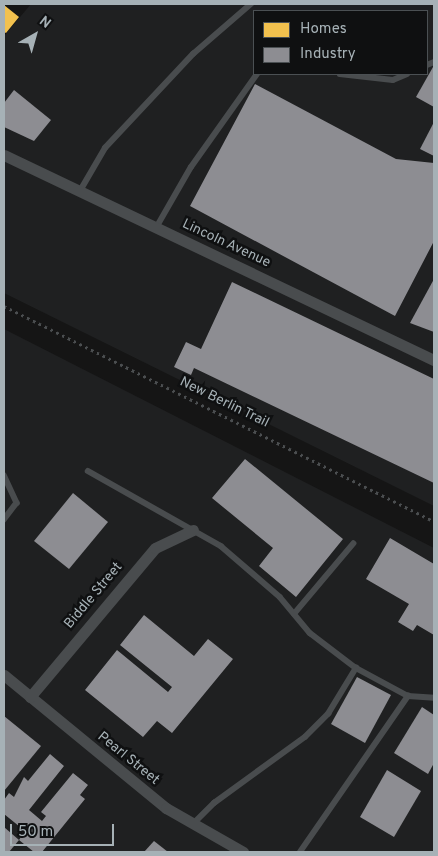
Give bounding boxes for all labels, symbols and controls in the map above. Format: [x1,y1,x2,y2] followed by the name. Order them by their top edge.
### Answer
[10,10,60,60] north arrow
[253,10,428,75] legend
[35,13,54,33] text: N
[300,20,347,39] text: Homes
[300,45,356,64] text: Industry
[179,216,273,272] street label: Lincoln Avenue
[176,374,272,432] street label: New Berlin Trail
[61,559,127,633] street label: Biddle Street
[94,729,162,789] street label: Pearl Street
[12,814,116,846] scale bar
[18,823,53,842] text: 50 m

